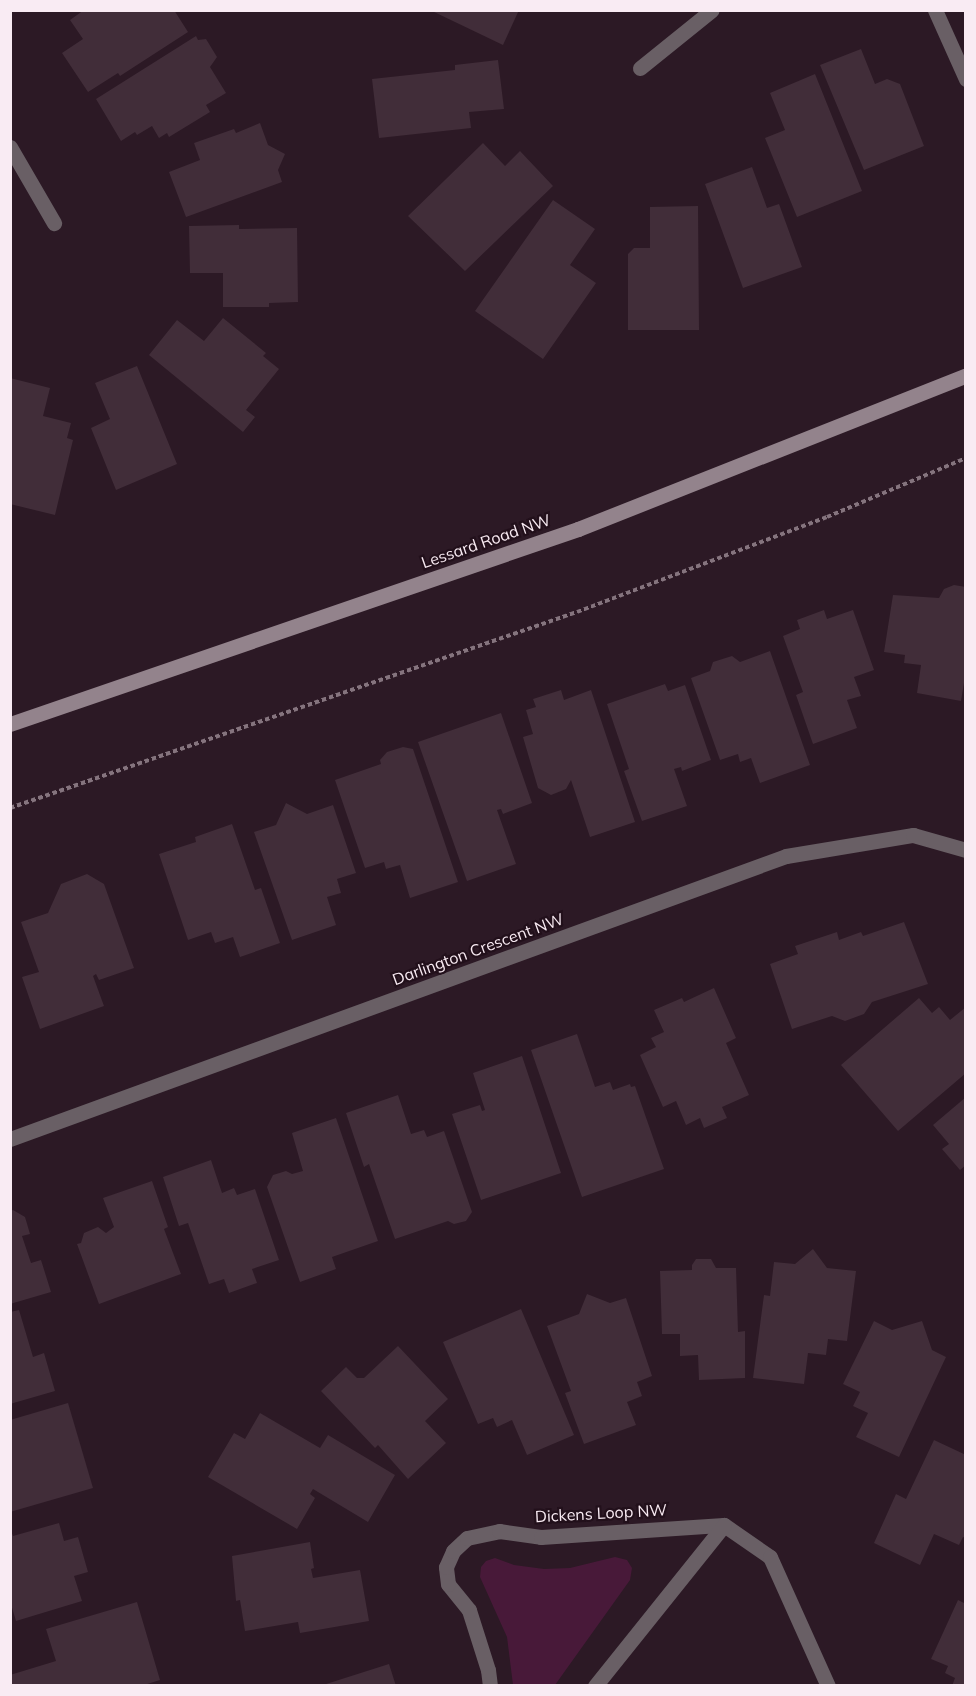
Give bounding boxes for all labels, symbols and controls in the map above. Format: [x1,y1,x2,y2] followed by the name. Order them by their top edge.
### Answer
[419,510,553,572] street label: Lessard Road NW
[390,909,566,989] street label: Darlington Crescent NW
[534,1500,668,1526] street label: Dickens Loop NW

